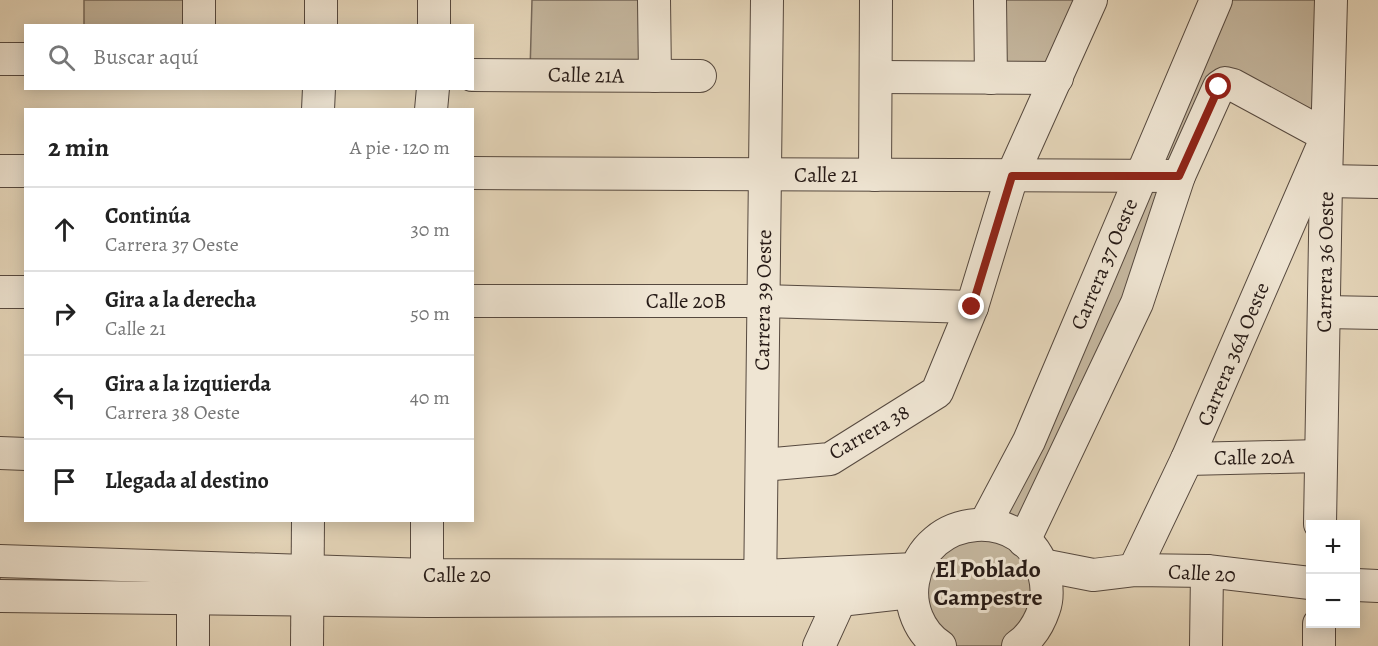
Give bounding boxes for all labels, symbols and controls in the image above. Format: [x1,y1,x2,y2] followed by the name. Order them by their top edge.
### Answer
[24,24,474,90] search box
[45,41,78,74] icon: search
[93,42,199,72] text: Buscar aquí
[548,60,625,90] street label: Calle 21A
[1205,73,1231,99] route start
[48,130,109,165] text: 2 min
[350,134,450,161] text: A pie · 120 m
[794,161,858,189] street label: Calle 21
[1310,191,1340,333] street label: Carrera 36 Oeste
[1064,194,1144,334] street label: Carrera 37 Oeste
[105,201,191,231] text: Continúa
[48,213,81,246] icon: ahead
[410,216,450,243] text: 30 m
[748,229,778,371] street label: Carrera 39 Oeste
[105,231,239,258] text: Carrera 37 Oeste
[1190,278,1276,430] street label: Carrera 36A Oeste
[105,285,256,315] text: Gira a la derecha
[646,287,726,315] street label: Calle 20B
[958,293,984,319] route end
[48,297,81,330] icon: right
[410,300,450,327] text: 50 m
[105,315,166,342] text: Calle 21
[105,369,271,399] text: Gira a la izquierda
[48,381,81,414] icon: left
[410,384,450,411] text: 40 m
[823,398,915,466] street label: Carrera 38
[105,399,240,426] text: Carrera 38 Oeste
[1214,442,1295,472] street label: Calle 20A
[48,465,81,498] icon: arrive
[105,466,269,496] text: Llegada al destino
[1306,520,1360,628] map controls
[1306,520,1360,574] button: +
[934,553,1042,613] district label: El Poblado Campestre
[1167,557,1237,589] street label: Calle 20
[423,561,491,589] street label: Calle 20
[1306,574,1360,628] button: −

